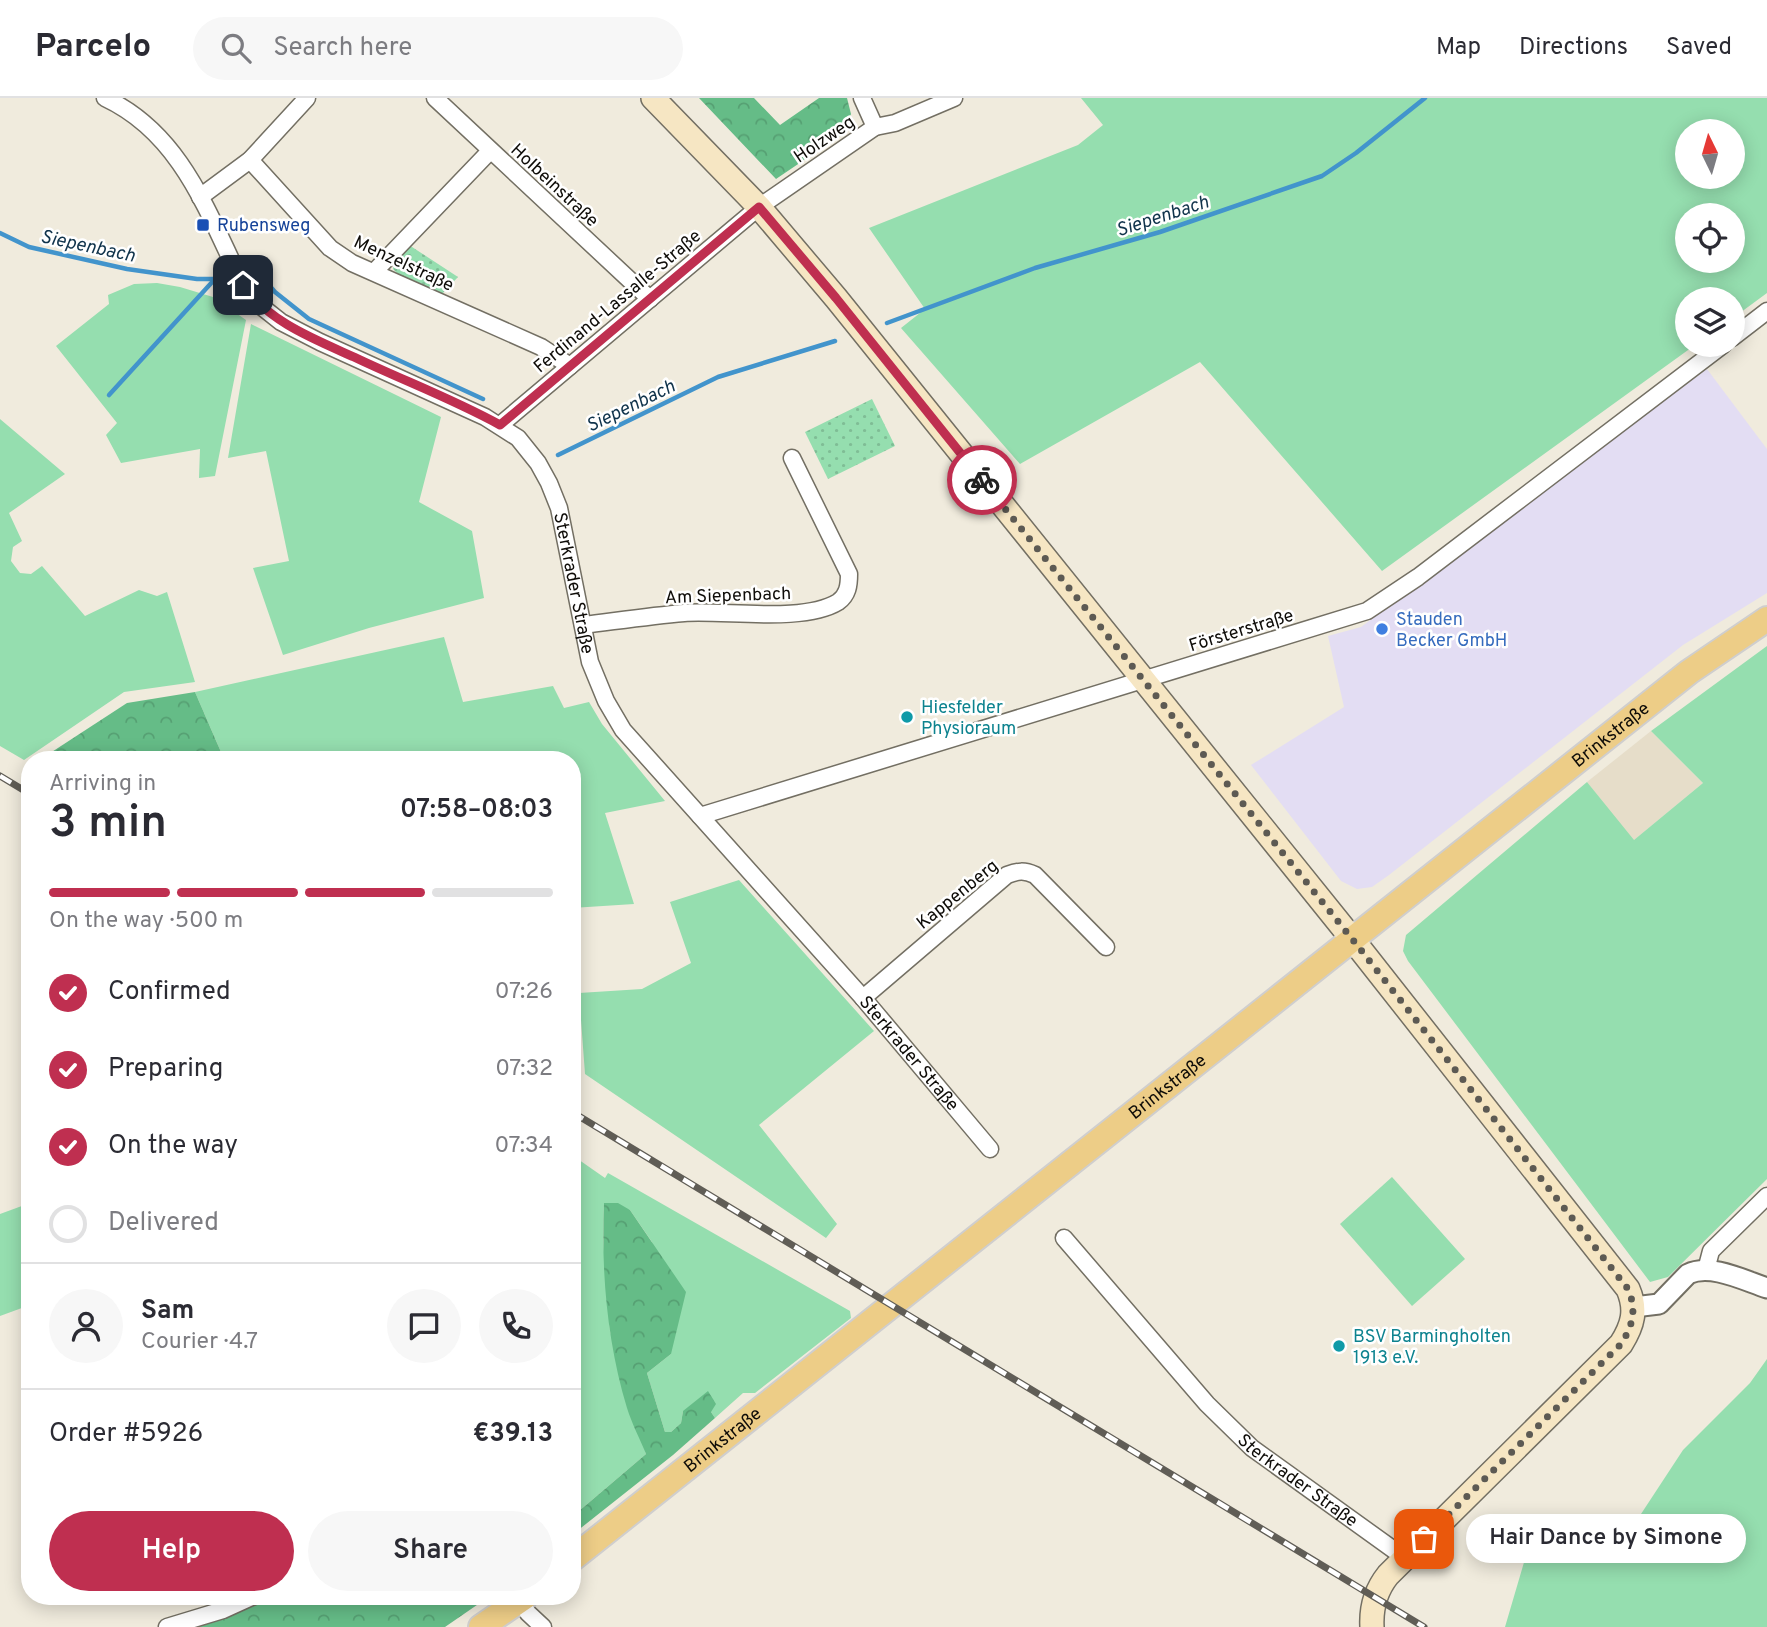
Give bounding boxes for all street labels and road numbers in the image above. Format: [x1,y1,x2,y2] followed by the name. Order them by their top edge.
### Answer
[790,111,860,169] street label: Holzweg
[505,139,603,233] street label: Holbeinstraße
[530,225,706,379] street label: Ferdinand-Lassalle-Straße
[350,231,457,298] street label: Menzelstraße
[547,511,598,656] street label: Sterkrader Straße
[664,583,792,610] street label: Am Siepenbach
[1186,605,1296,658] street label: Försterstraße
[1568,698,1655,773] street label: Brinkstraße
[912,855,1004,935] street label: Kappenberg
[853,992,963,1117] street label: Sterkrader Straße
[1125,1050,1212,1125] street label: Brinkstraße
[680,1403,767,1479] street label: Brinkstraße
[1232,1430,1362,1533] street label: Sterkrader Straße

